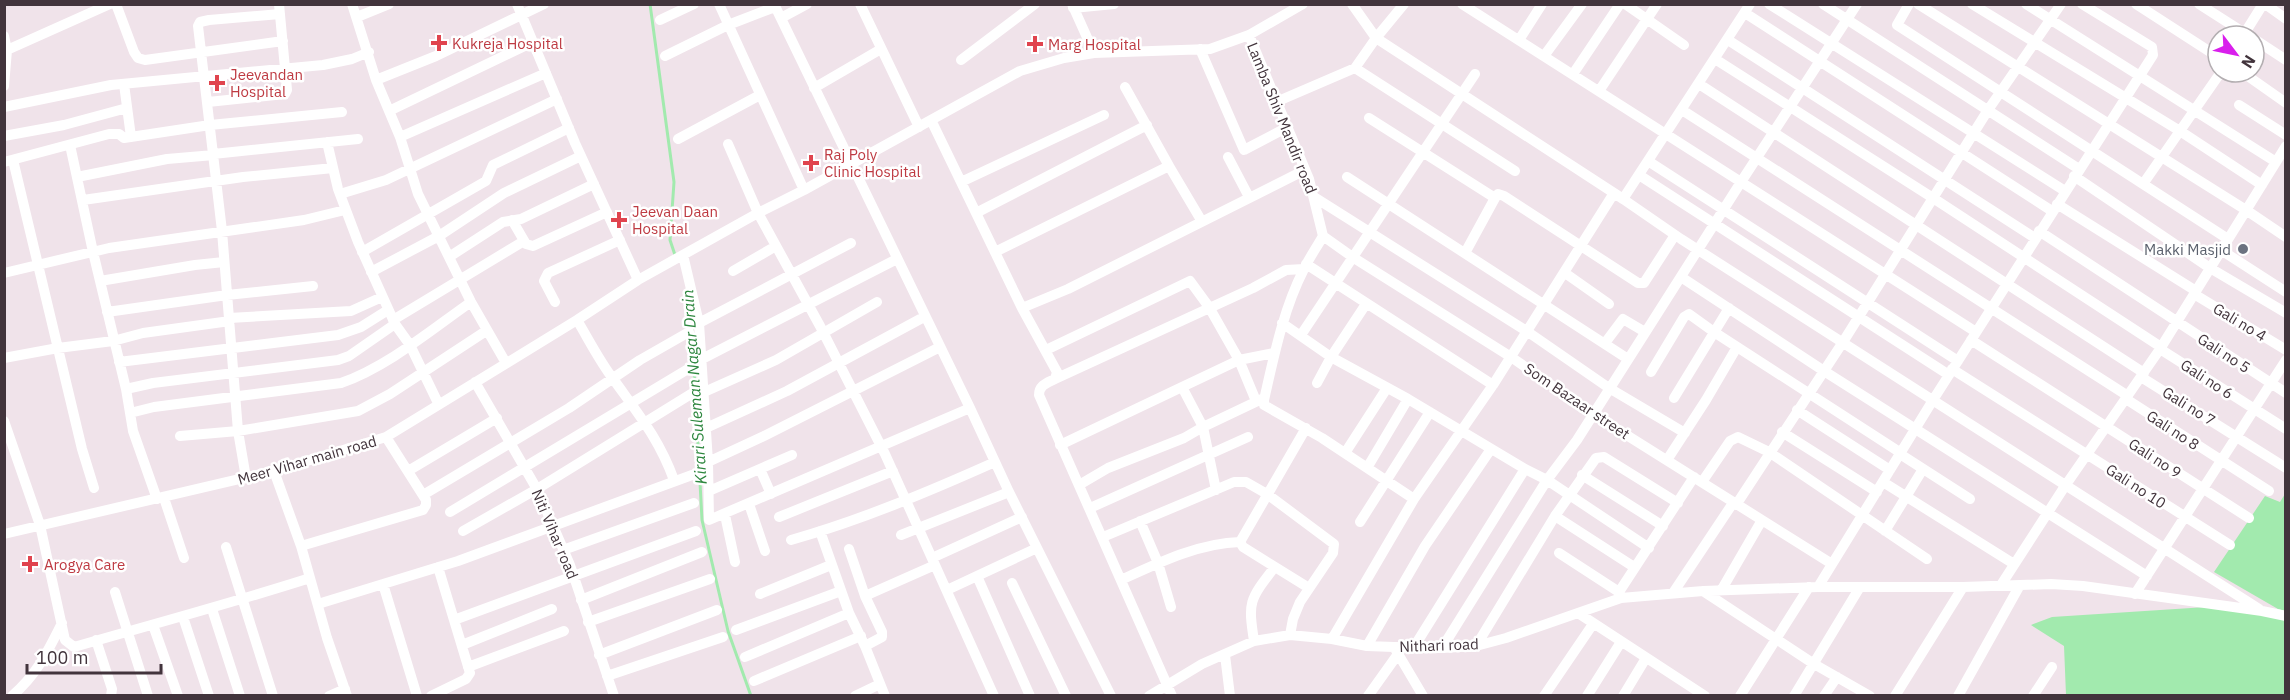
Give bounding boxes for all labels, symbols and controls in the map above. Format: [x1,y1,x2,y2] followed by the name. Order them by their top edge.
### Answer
[2206,24,2266,84] north arrow
[430,34,448,52] marker: Kukreja Hospital
[452,34,563,53] place label: Kukreja Hospital
[1026,35,1044,53] marker: Marg Hospital
[1048,35,1141,54] place label: Marg Hospital
[1243,40,1321,196] street label: Lamba Shiv Mandir road
[2237,52,2260,72] text: N
[230,65,303,101] place label: Jeevandan Hospital
[208,74,226,92] marker: Jeevandan Hospital
[824,145,921,181] place label: Raj Poly Clinic Hospital
[802,154,820,172] marker: Raj Poly Clinic Hospital
[632,202,718,238] place label: Jeevan Daan Hospital
[610,211,628,229] marker: Jeevan Daan Hospital
[2144,240,2231,259] place label: Makki Masjid
[2236,242,2250,256] marker: Makki Masjid
[677,289,711,485] water label: Kirari Suleman Nagar Drain
[2210,299,2270,345] street label: Gali no 4
[2194,329,2254,377] street label: Gali no 5
[2177,355,2237,403] street label: Gali no 6
[1521,359,1633,443] street label: Som Bazaar street
[2159,382,2219,430] street label: Gali no 7
[2143,406,2203,454] street label: Gali no 8
[235,431,379,489] street label: Meer Vihar main road
[2125,434,2185,482] street label: Gali no 9
[2102,459,2170,513] street label: Gali no 10
[528,486,582,582] street label: Niti Vihar road
[21,555,39,573] marker: Arogya Care
[44,555,125,574] place label: Arogya Care
[1399,634,1479,656] street label: Nithari road
[27,637,160,675] scale bar
[36,646,88,669] text: 100 m

